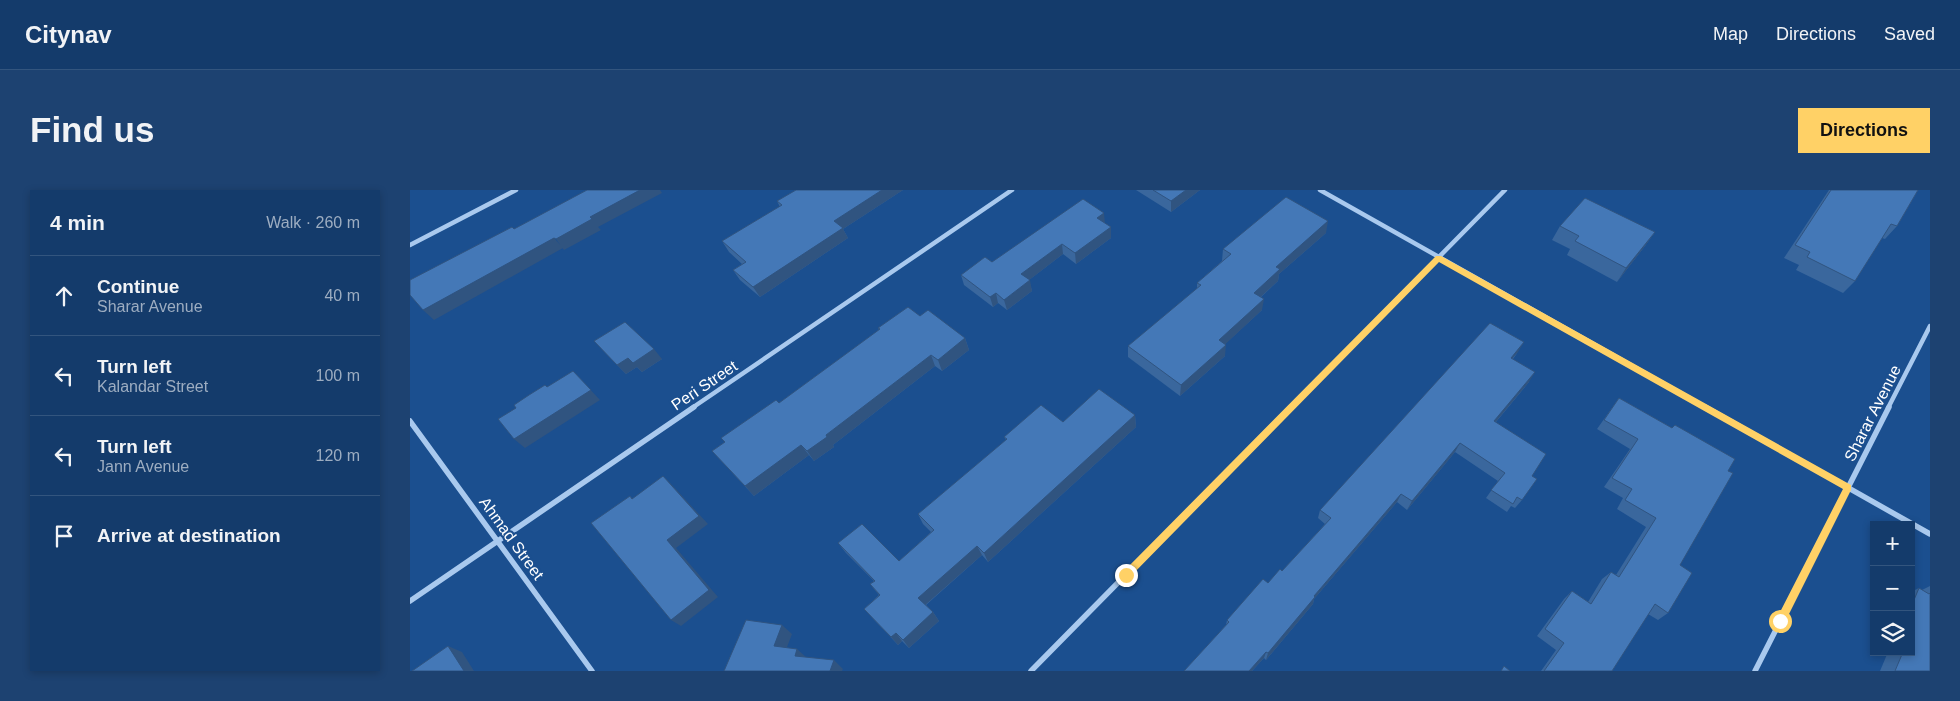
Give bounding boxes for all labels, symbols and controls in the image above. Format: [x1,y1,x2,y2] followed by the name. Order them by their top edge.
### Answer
[25,21,112,48] text: Citynav
[1713,24,1748,44] text: Map
[1776,24,1856,44] text: Directions
[1884,24,1935,44] text: Saved
[1798,108,1930,153] button: Directions
[30,110,154,149] text: Find us
[50,211,105,234] text: 4 min
[266,214,360,231] text: Walk · 260 m
[97,276,179,297] text: Continue
[50,282,78,310] icon: ahead
[324,287,360,304] text: 40 m
[97,298,203,315] text: Sharar Avenue
[97,356,172,377] text: Turn left
[668,357,741,414] street label: Peri Street
[50,362,78,390] icon: left
[1841,362,1904,464] street label: Sharar Avenue
[316,367,360,384] text: 100 m
[97,378,208,395] text: Kalandar Street
[97,436,172,457] text: Turn left
[50,442,78,470] icon: left
[316,447,360,464] text: 120 m
[97,458,189,475] text: Jann Avenue
[476,494,548,583] street label: Ahmad Street
[1870,521,1915,656] map controls
[1870,521,1915,566] button: +
[50,522,78,550] icon: arrive
[97,525,281,546] text: Arrive at destination
[1115,564,1138,587] route end
[1870,566,1915,611] button: −
[1769,610,1792,633] route start
[1870,611,1915,656] button: layers

